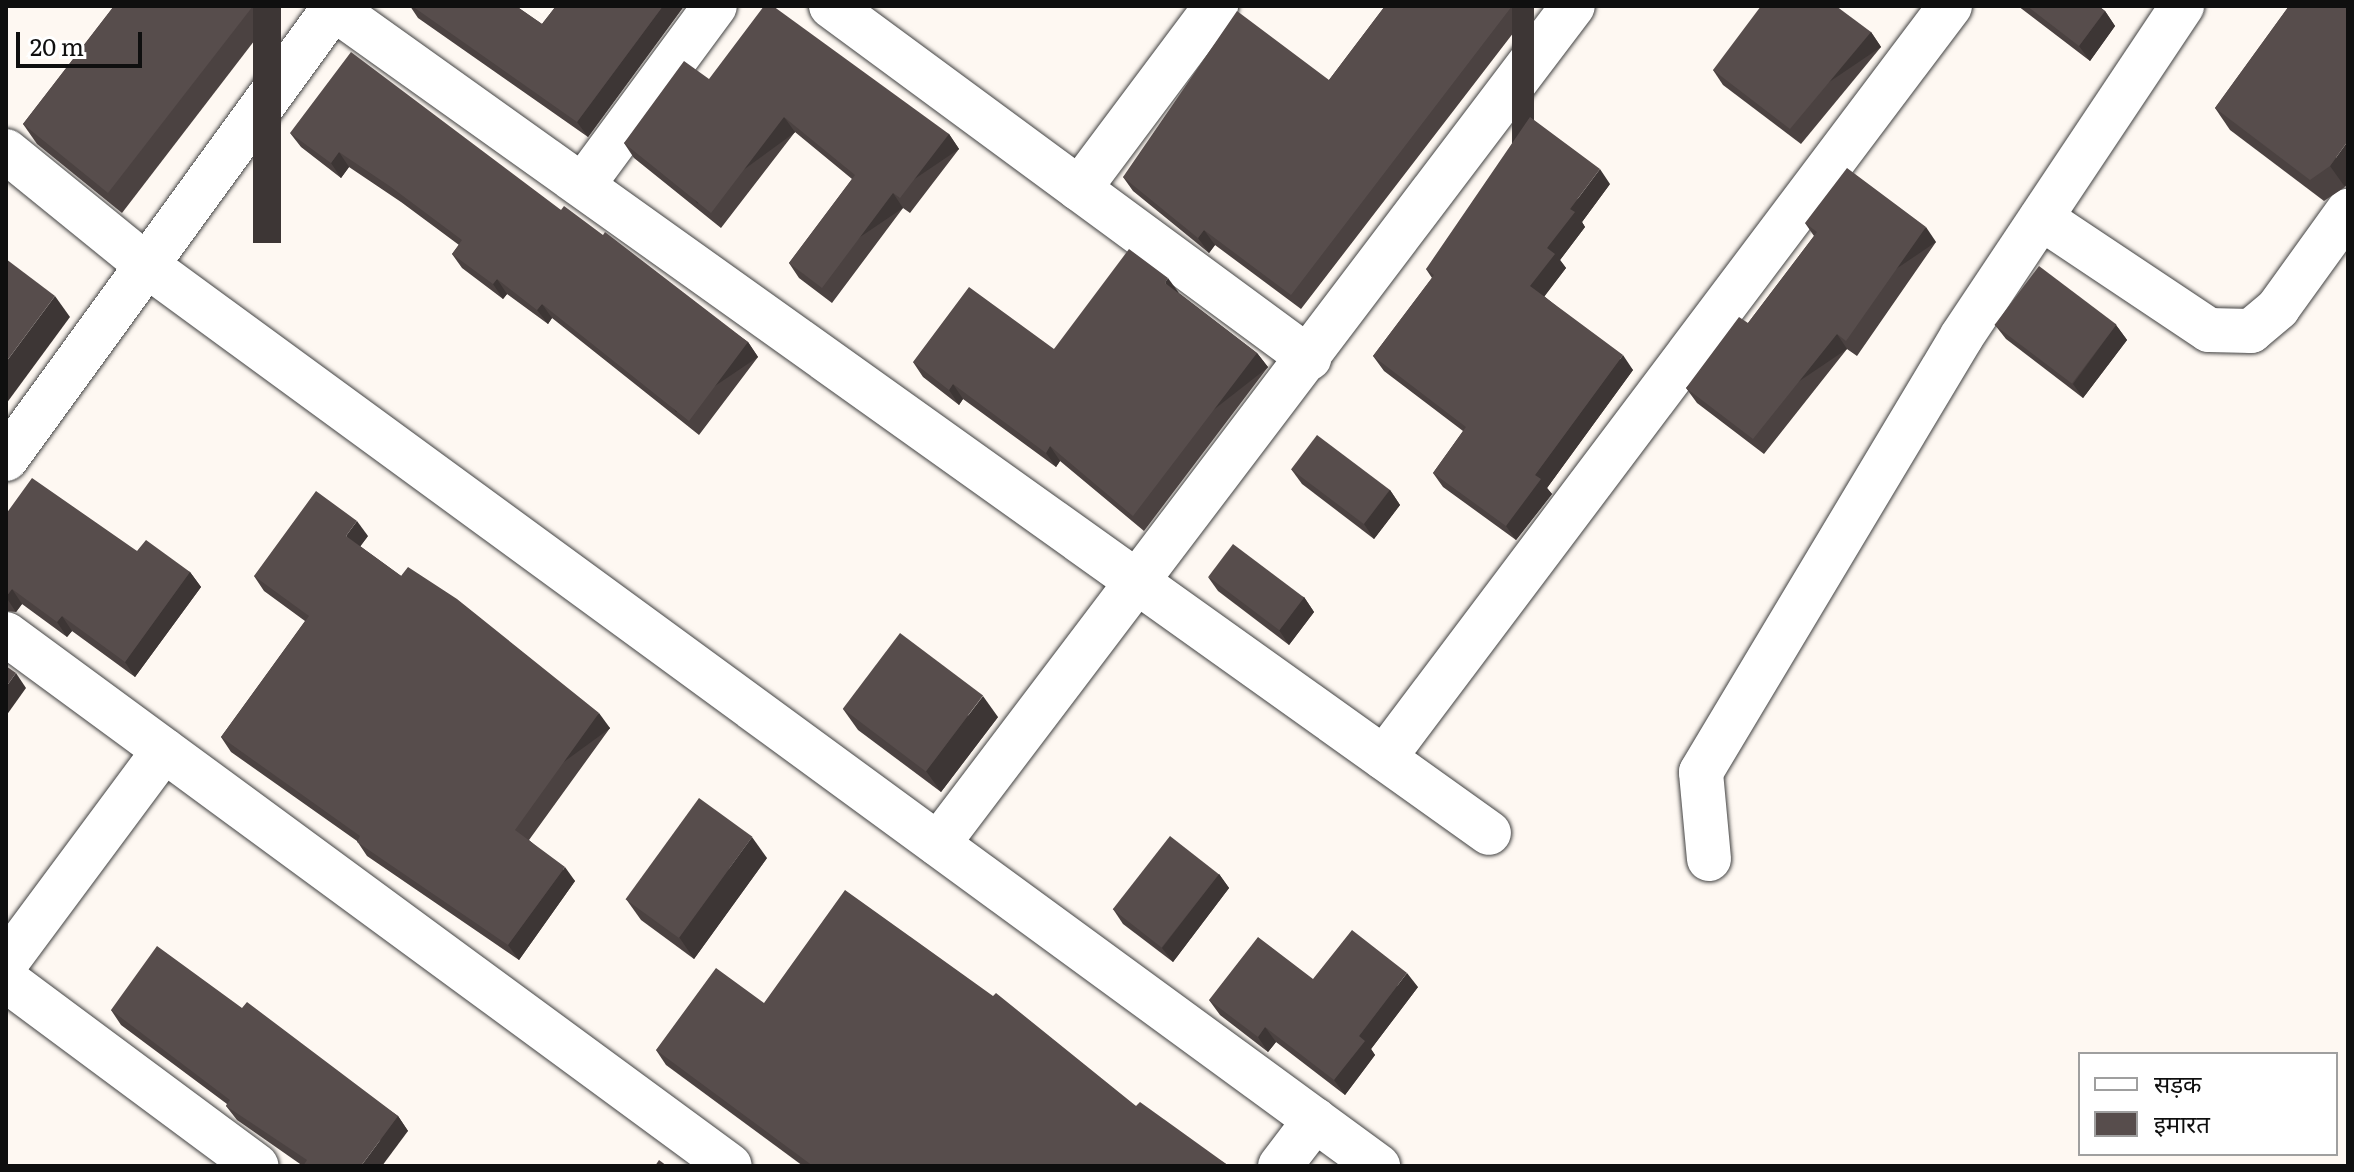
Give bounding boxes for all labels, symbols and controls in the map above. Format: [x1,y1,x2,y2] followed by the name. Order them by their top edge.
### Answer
[20,16,146,66] scale bar
[30,28,84,63] text: 20 m
[2078,1052,2338,1156] legend
[2154,1065,2202,1100] text: सड़क
[2154,1105,2210,1140] text: इमारत

